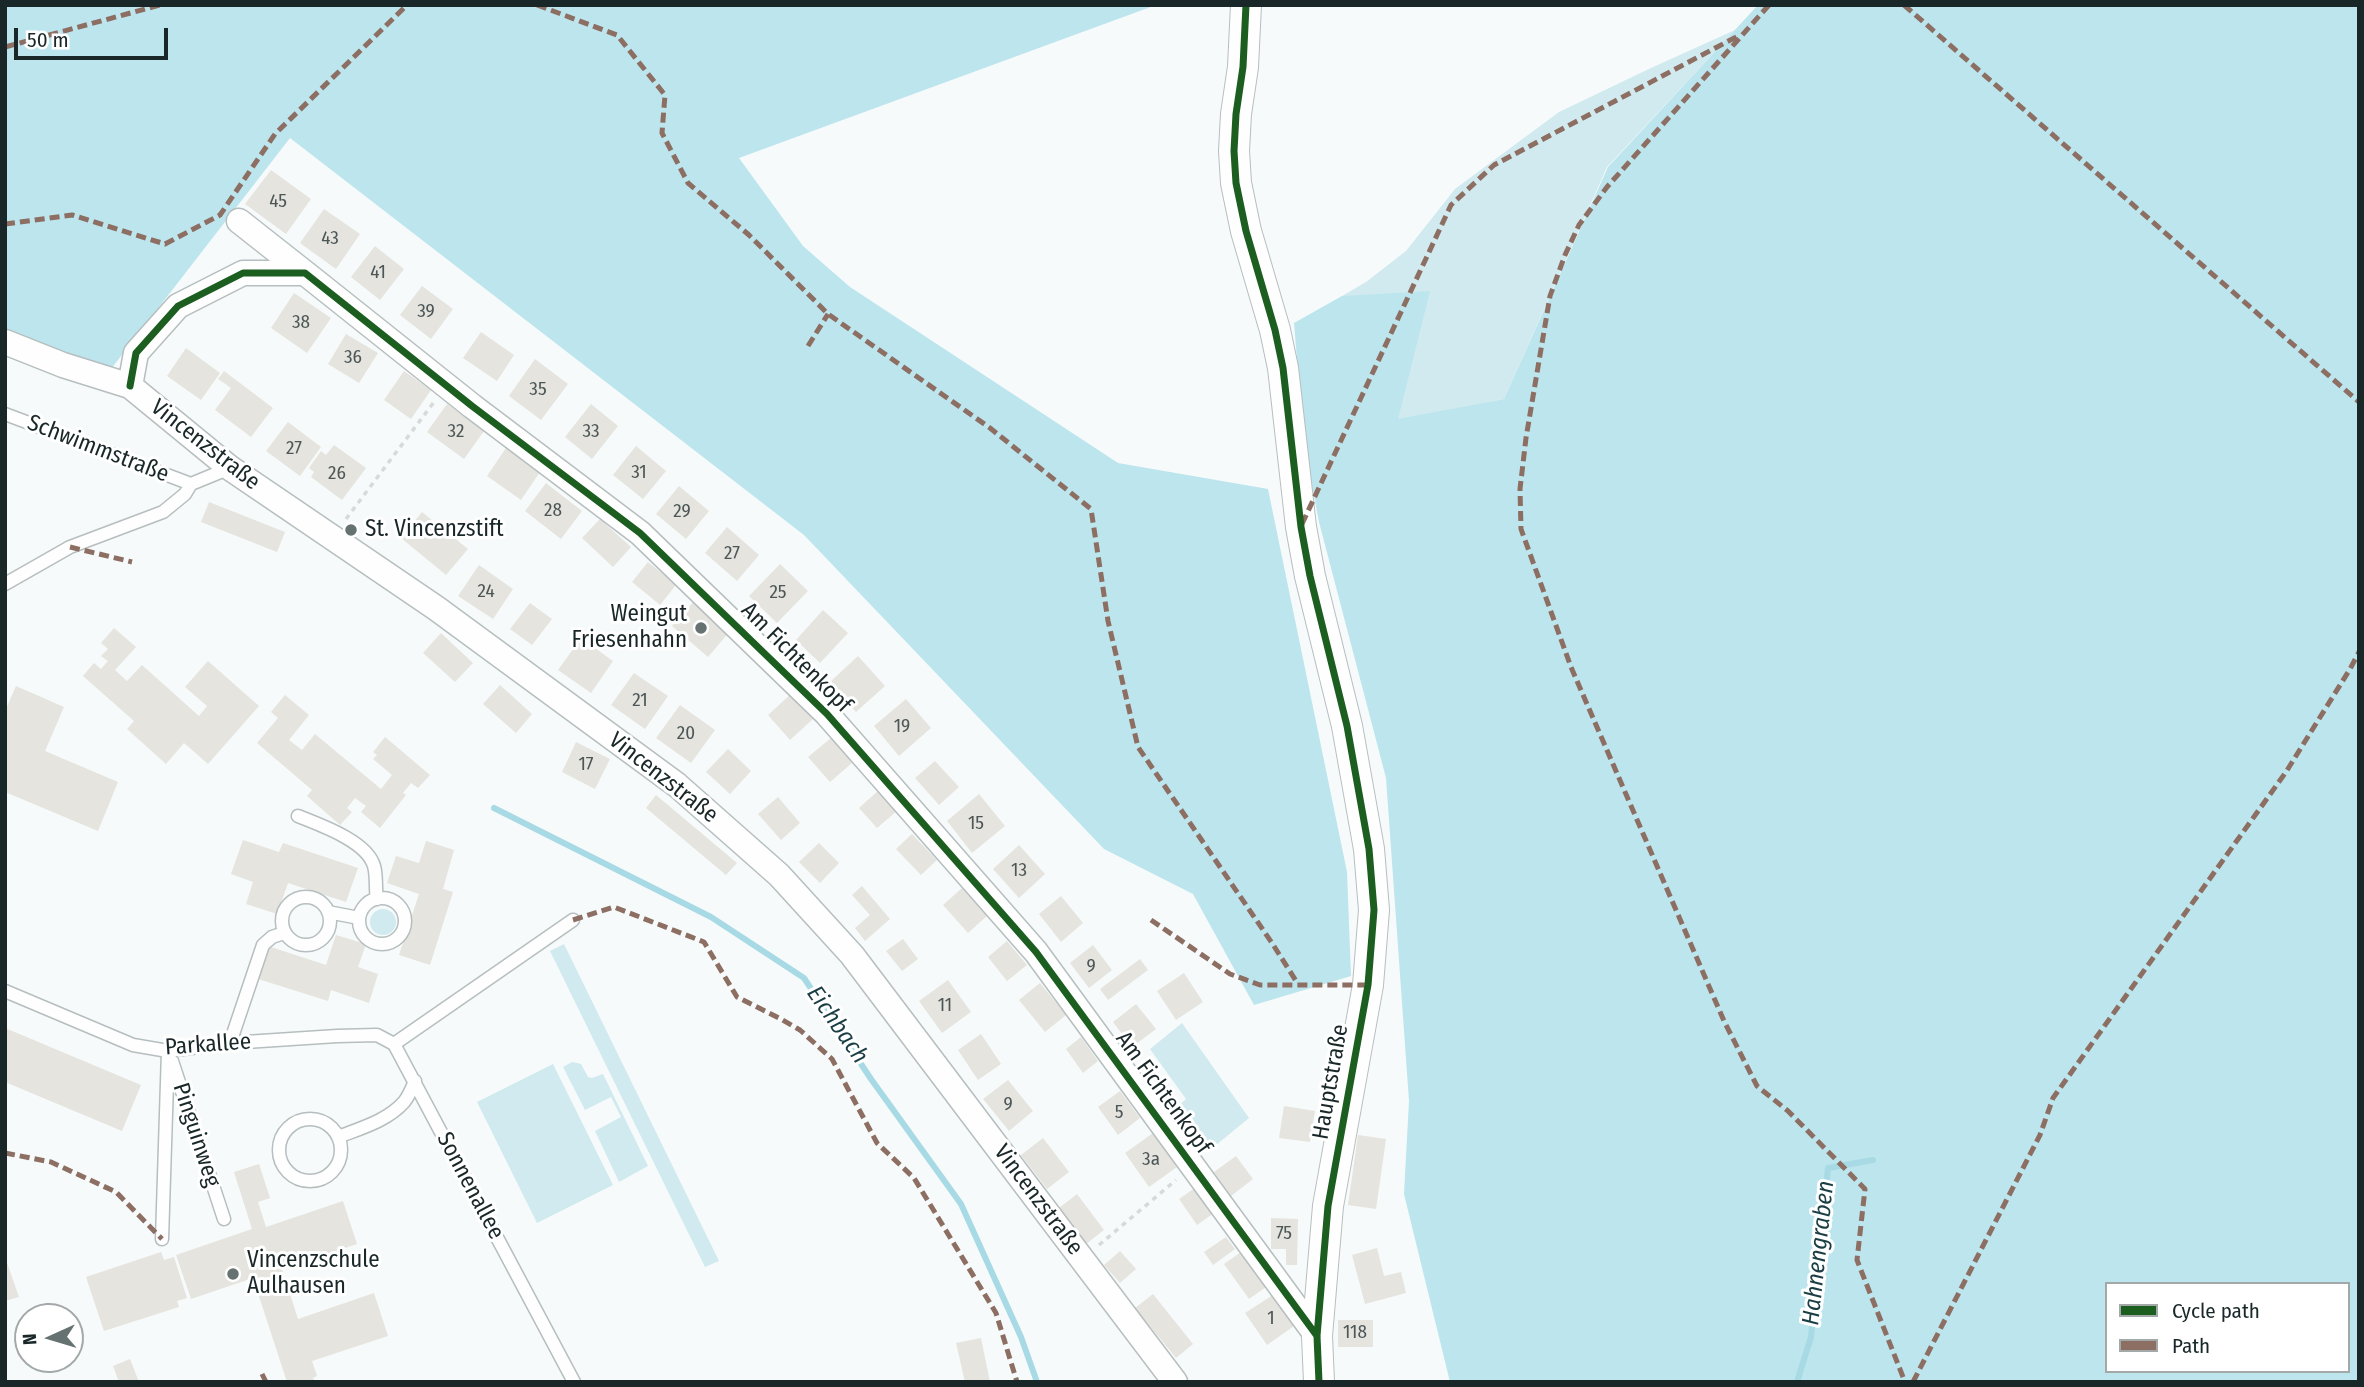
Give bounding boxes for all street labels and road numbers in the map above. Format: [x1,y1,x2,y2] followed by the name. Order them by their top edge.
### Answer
[145,394,265,496] street label: Vincenzstraße
[23,409,173,489] street label: Schwimmstraße
[735,597,857,719] street label: Am Fichtenkopf
[603,727,723,829] street label: Vincenzstraße
[1307,1022,1355,1142] street label: Hauptstraße
[1109,1026,1217,1160] street label: Am Fichtenkopf
[164,1028,252,1062] street label: Parkallee
[166,1080,226,1190] street label: Pinguinweg
[430,1128,510,1244] street label: Sonnenallee
[988,1139,1088,1261] street label: Vincenzstraße

